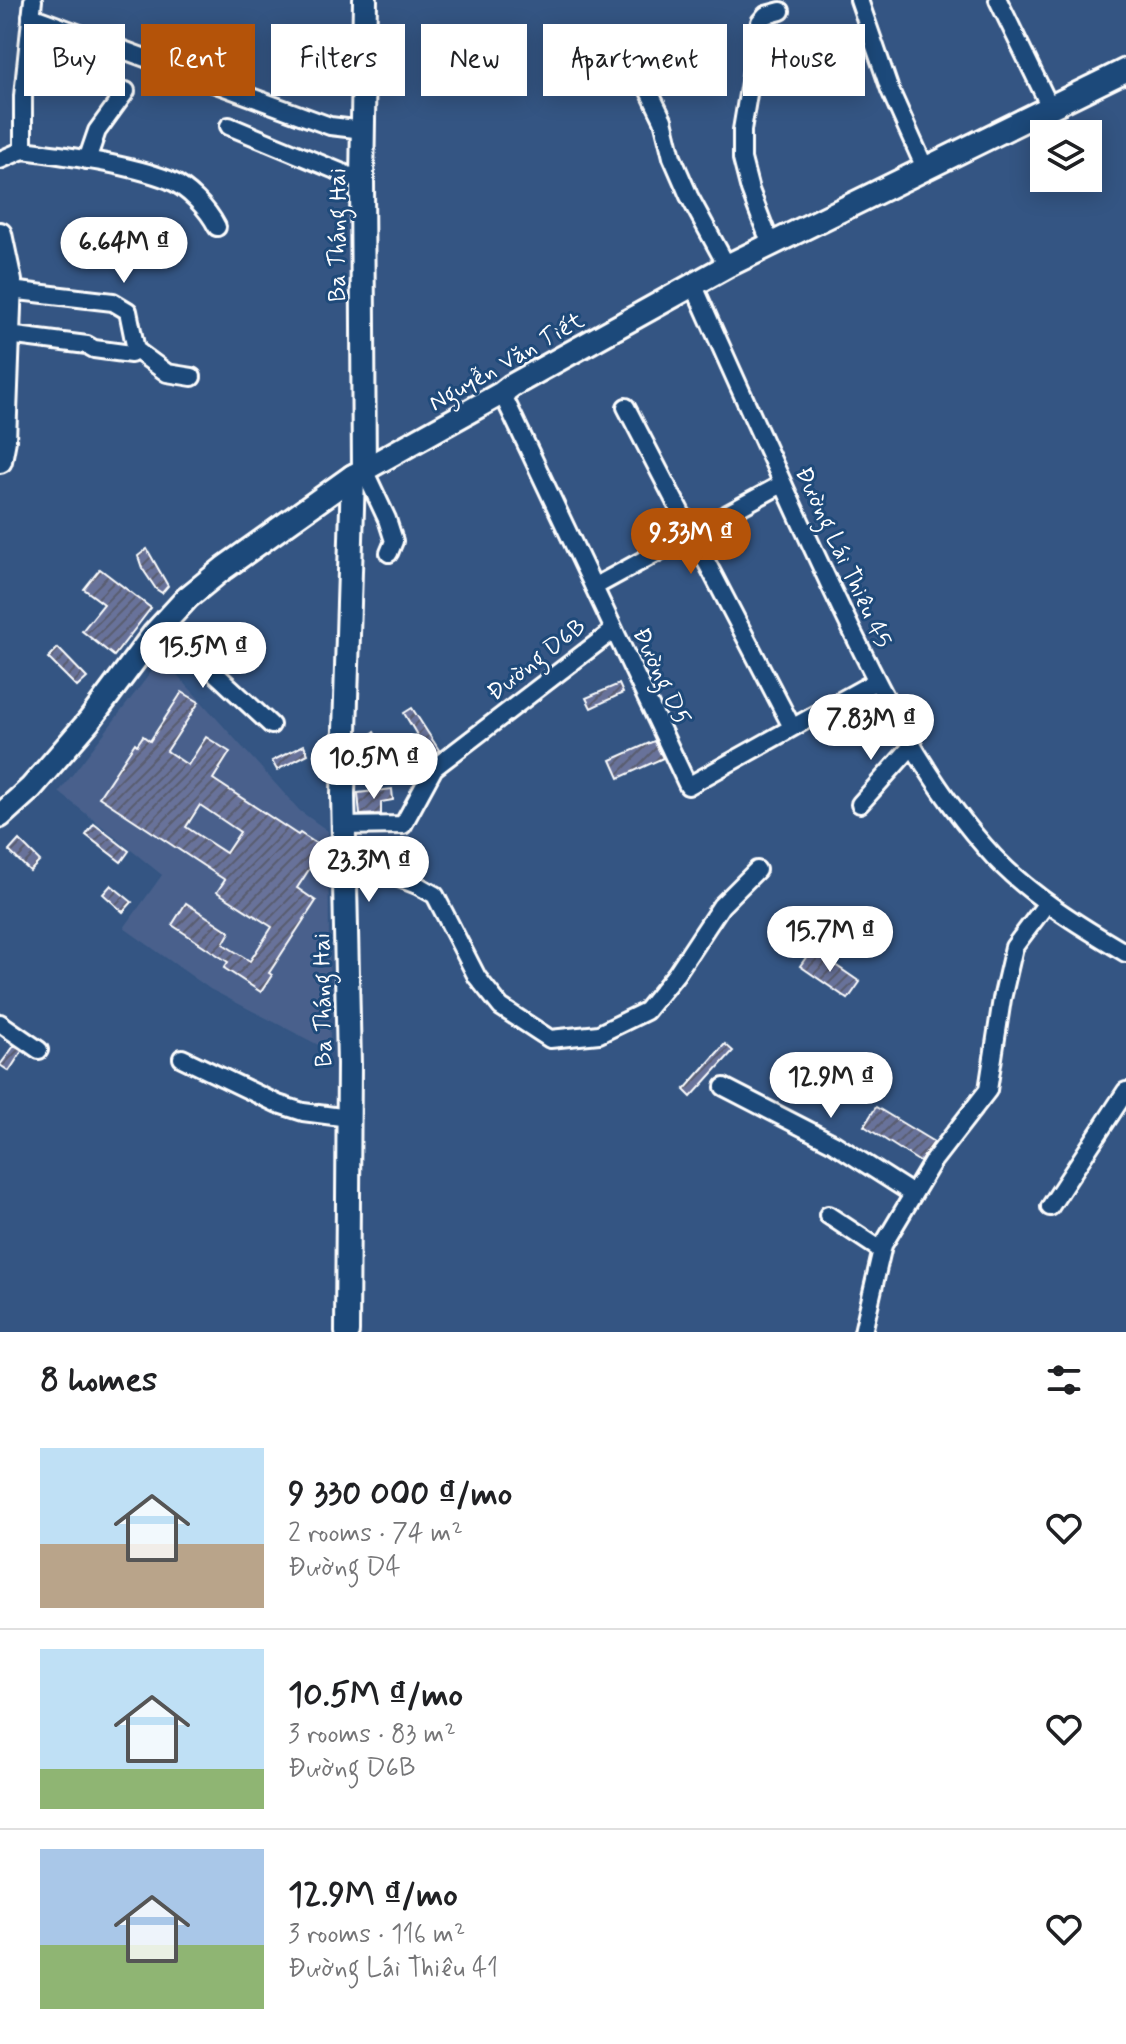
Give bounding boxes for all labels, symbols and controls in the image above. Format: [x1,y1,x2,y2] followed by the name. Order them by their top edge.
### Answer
[24,24,125,96] chip: Buy
[141,24,255,96] chip: Rent
[271,24,405,96] chip: Filters
[421,24,527,96] chip: New
[543,24,727,96] chip: Apartment
[743,24,865,96] chip: House
[1030,120,1102,192] map controls
[1030,120,1102,192] button: layers
[323,168,357,302] street label: Ba Tháng Hai
[50,217,198,285] pin: 6.64M ₫
[79,226,169,260] text: 6.64M ₫
[424,305,591,422] street label: Nguyễn Văn Tiết
[784,462,898,655] street label: Đường Lái Thiêu 45
[617,508,765,576] pin: 9.33M ₫
[649,517,733,551] text: 9.33M ₫
[481,612,595,711] street label: Đường D6B
[129,622,277,690] pin: 15.5M ₫
[622,623,697,732] street label: Đường D5
[158,631,248,665] text: 15.5M ₫
[797,694,945,762] pin: 7.83M ₫
[826,703,916,737] text: 7.83M ₫
[300,733,448,801] pin: 10.5M ₫
[329,742,419,776] text: 10.5M ₫
[295,836,443,904] pin: 23.3M ₫
[327,845,411,879] text: 23.3M ₫
[756,906,904,974] pin: 15.7M ₫
[785,915,875,949] text: 15.7M ₫
[307,933,343,1067] street label: Ba Tháng Hai
[757,1052,905,1120] pin: 12.9M ₫
[788,1061,874,1095] text: 12.9M ₫
[40,1358,157,1403] text: 8 homes
[1042,1358,1086,1402] icon: filters
[288,1472,512,1517] text: 9 330 000 ₫/mo
[104,1480,200,1576] icon: home
[1042,1506,1086,1550] icon: heart
[288,1517,463,1551] text: 2 rooms · 74 m²
[288,1551,401,1585] text: Đường D4
[288,1673,463,1718] text: 10.5M ₫/mo
[104,1681,200,1777] icon: home
[1042,1707,1086,1751] icon: heart
[288,1718,456,1752] text: 3 rooms · 83 m²
[288,1752,415,1786] text: Đường D6B
[288,1873,458,1918] text: 12.9M ₫/mo
[104,1881,200,1977] icon: home
[1042,1907,1086,1951] icon: heart
[288,1918,465,1952] text: 3 rooms · 116 m²
[288,1952,498,1986] text: Đường Lái Thiêu 41

